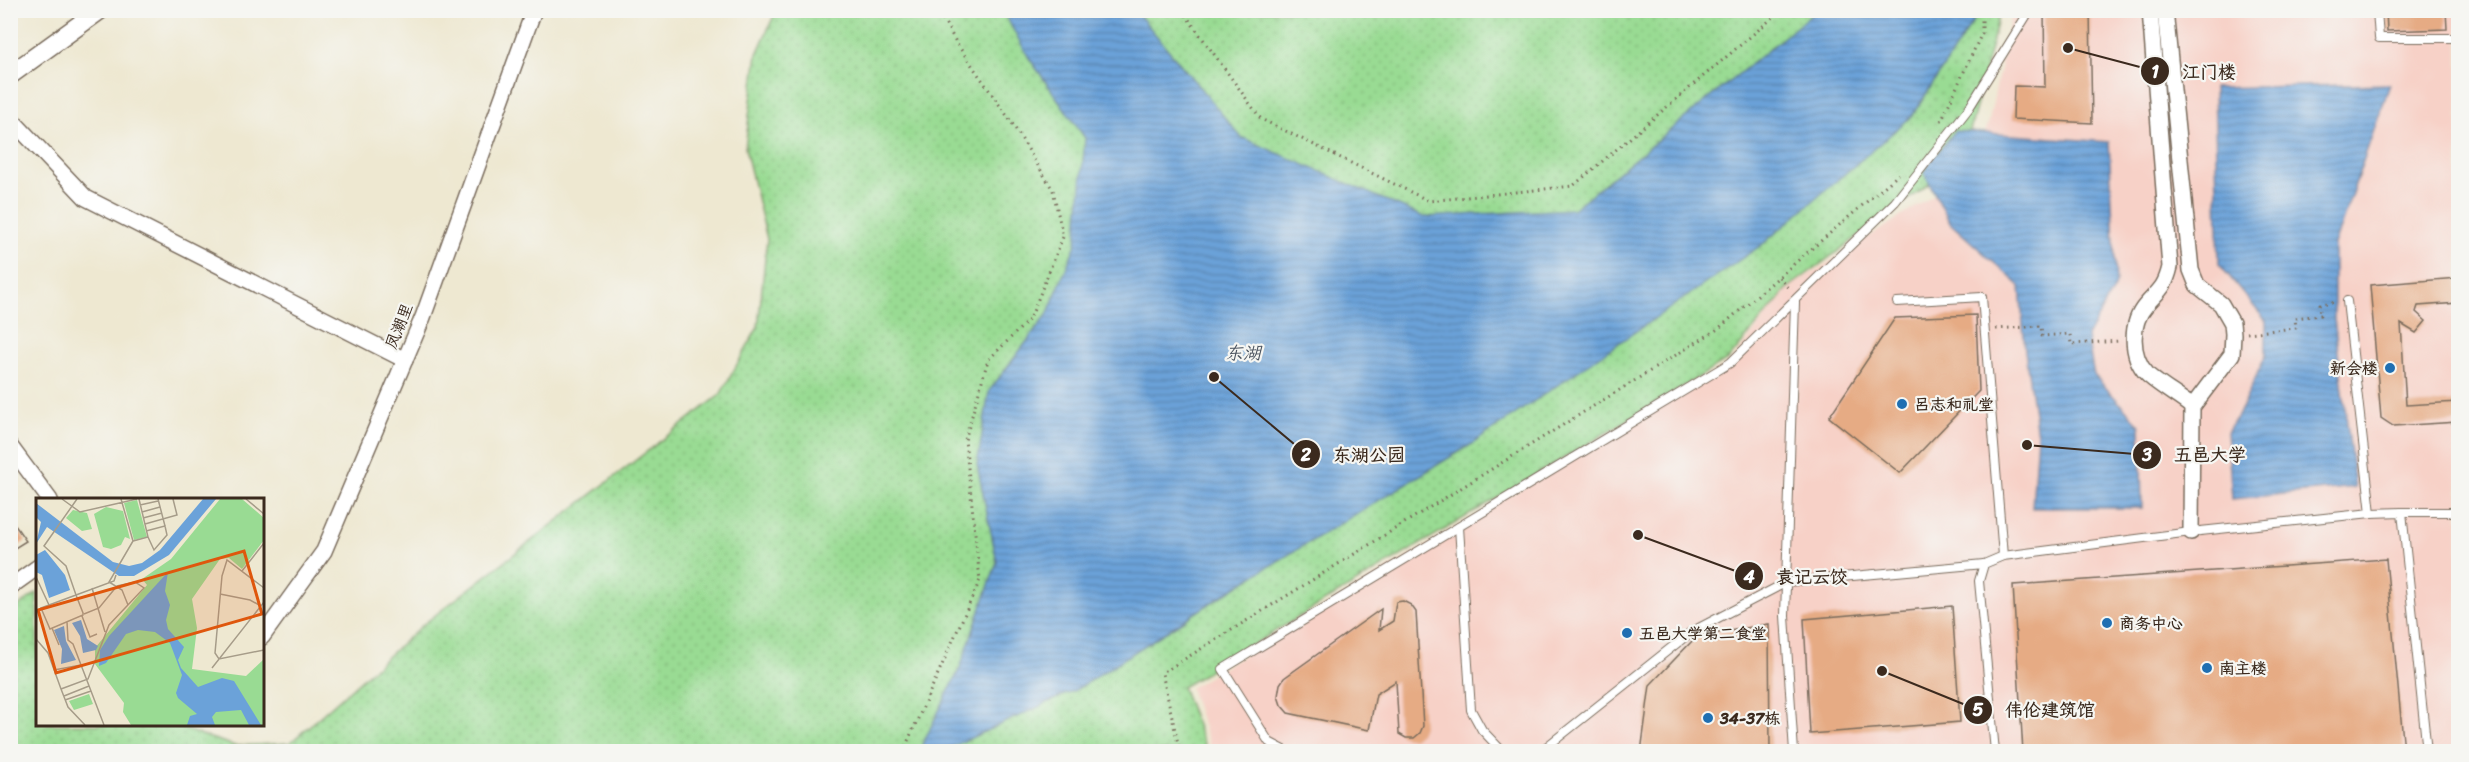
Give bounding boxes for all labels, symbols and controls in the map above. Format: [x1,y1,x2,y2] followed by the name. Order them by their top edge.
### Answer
[2140,53,2248,89] callout: 江门楼
[2151,56,2159,88] text: 1
[2182,56,2236,88] text: 江门楼
[377,298,421,354] street label: 凤潮里
[1225,337,1263,369] water label: 东湖
[2330,354,2378,383] place label: 新会楼
[2383,361,2397,375] marker: 新会楼
[1914,390,1994,419] place label: 吕志和礼堂
[1895,397,1909,411] marker: 吕志和礼堂
[1291,436,1417,472] callout: 东湖公园
[2132,437,2258,473] callout: 五邑大学
[1300,439,1312,471] text: 2
[1333,439,1405,471] text: 东湖公园
[2141,439,2152,471] text: 3
[2174,439,2246,471] text: 五邑大学
[36,498,264,726] inset map
[1734,558,1860,594] callout: 袁记云饺
[1742,561,1755,593] text: 4
[1776,561,1848,593] text: 袁记云饺
[2119,609,2183,638] place label: 商务中心
[2100,616,2114,630] marker: 商务中心
[1639,619,1767,648] place label: 五邑大学第二食堂
[1620,626,1634,640] marker: 五邑大学第二食堂
[2219,654,2267,683] place label: 南主楼
[2200,661,2214,675] marker: 南主楼
[1963,692,2107,728] callout: 伟伦建筑馆
[1973,694,1984,726] text: 5
[2005,694,2095,726] text: 伟伦建筑馆
[1719,704,1780,733] place label: 34-37栋
[1701,711,1715,725] marker: 34-37栋

